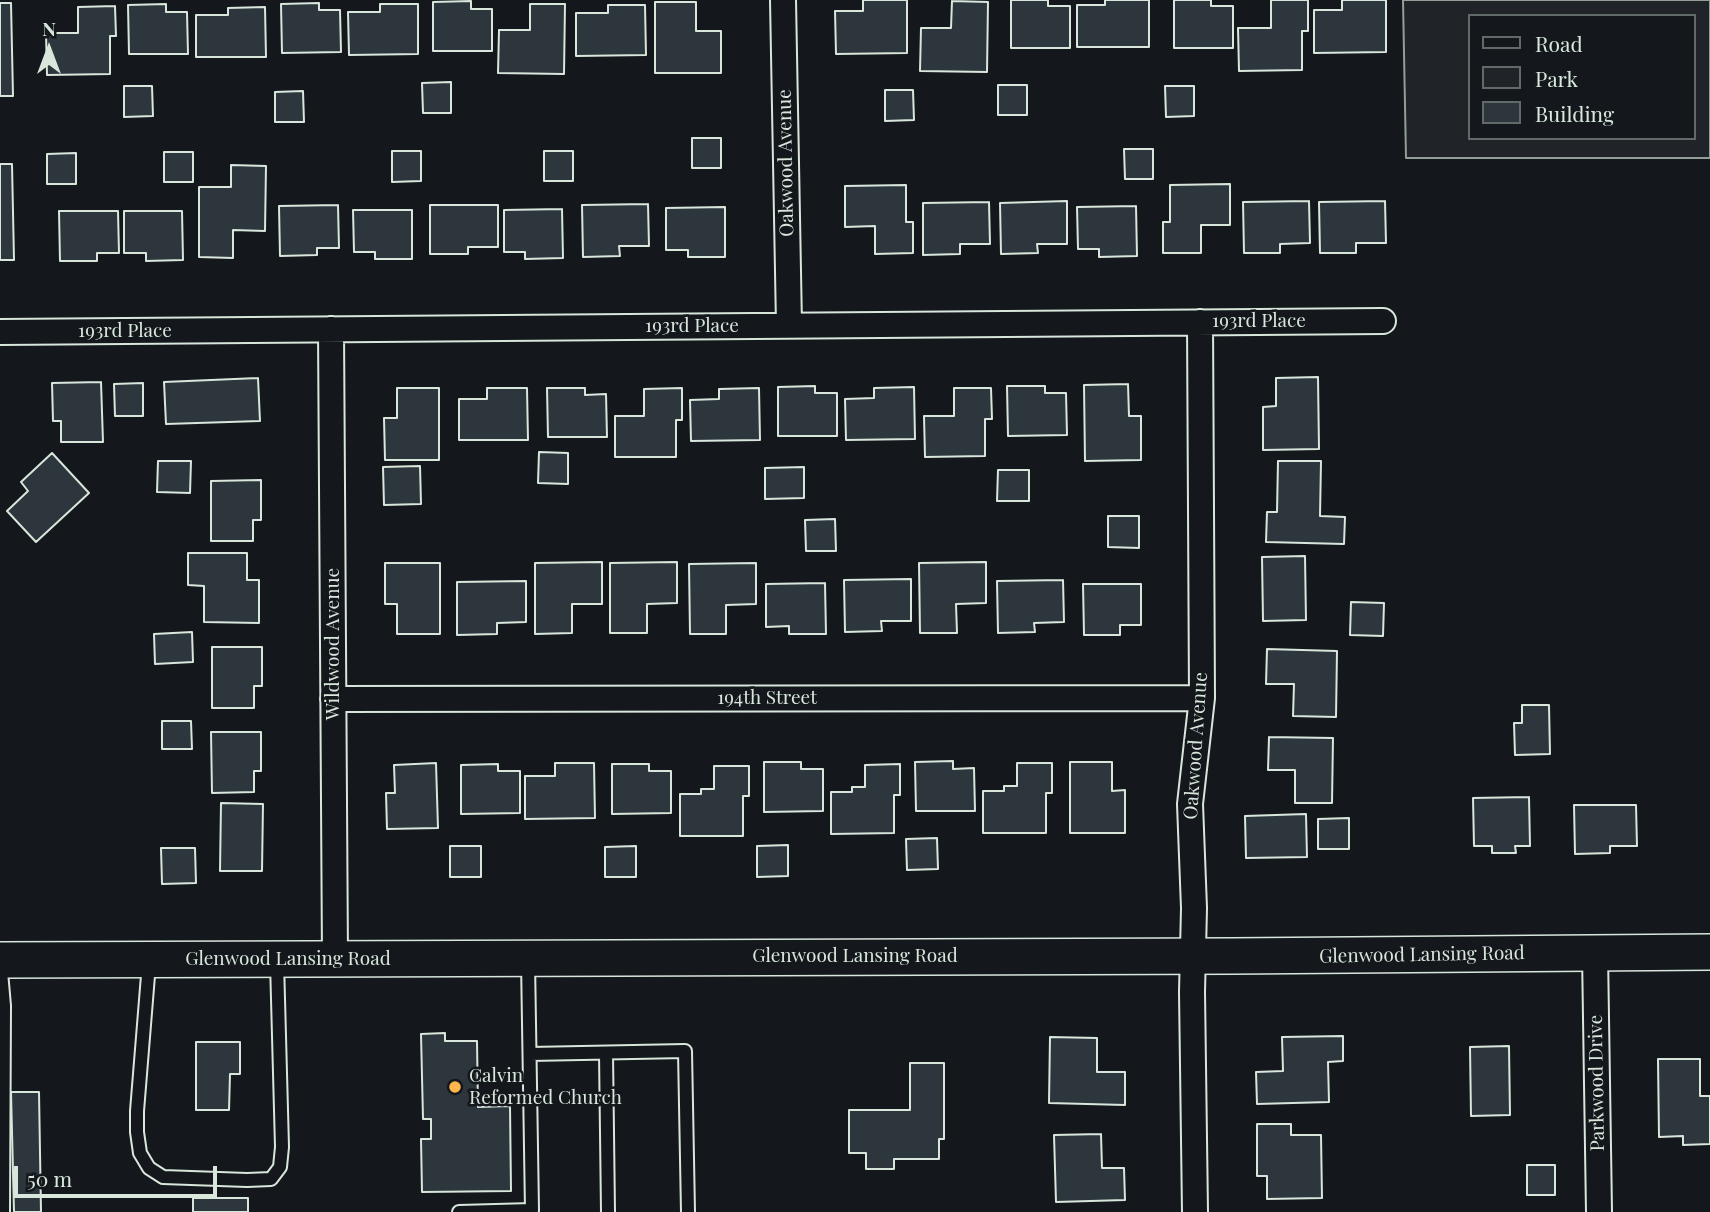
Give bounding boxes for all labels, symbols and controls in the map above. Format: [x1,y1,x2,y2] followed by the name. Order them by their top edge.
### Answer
[14,14,84,84] north arrow
[1468,14,1696,140] legend
[42,15,56,41] text: N
[1535,29,1583,57] text: Road
[1535,64,1578,92] text: Park
[773,89,799,237] street label: Oakwood Avenue
[1535,99,1614,127] text: Building
[1212,310,1306,332] street label: 193rd Place
[645,315,739,337] street label: 193rd Place
[78,320,172,342] street label: 193rd Place
[322,568,344,720] street label: Wildwood Avenue
[1179,672,1213,820] street label: Oakwood Avenue
[717,687,817,709] street label: 194th Street
[1319,942,1525,968] street label: Glenwood Lansing Road
[752,945,958,967] street label: Glenwood Lansing Road
[185,948,391,970] street label: Glenwood Lansing Road
[1584,1015,1610,1151] street label: Parkwood Drive
[469,1065,622,1109] place label: Calvin Reformed Church
[447,1079,463,1095] marker: Calvin Reformed Church
[18,1152,220,1196] scale bar
[27,1164,72,1192] text: 50 m

